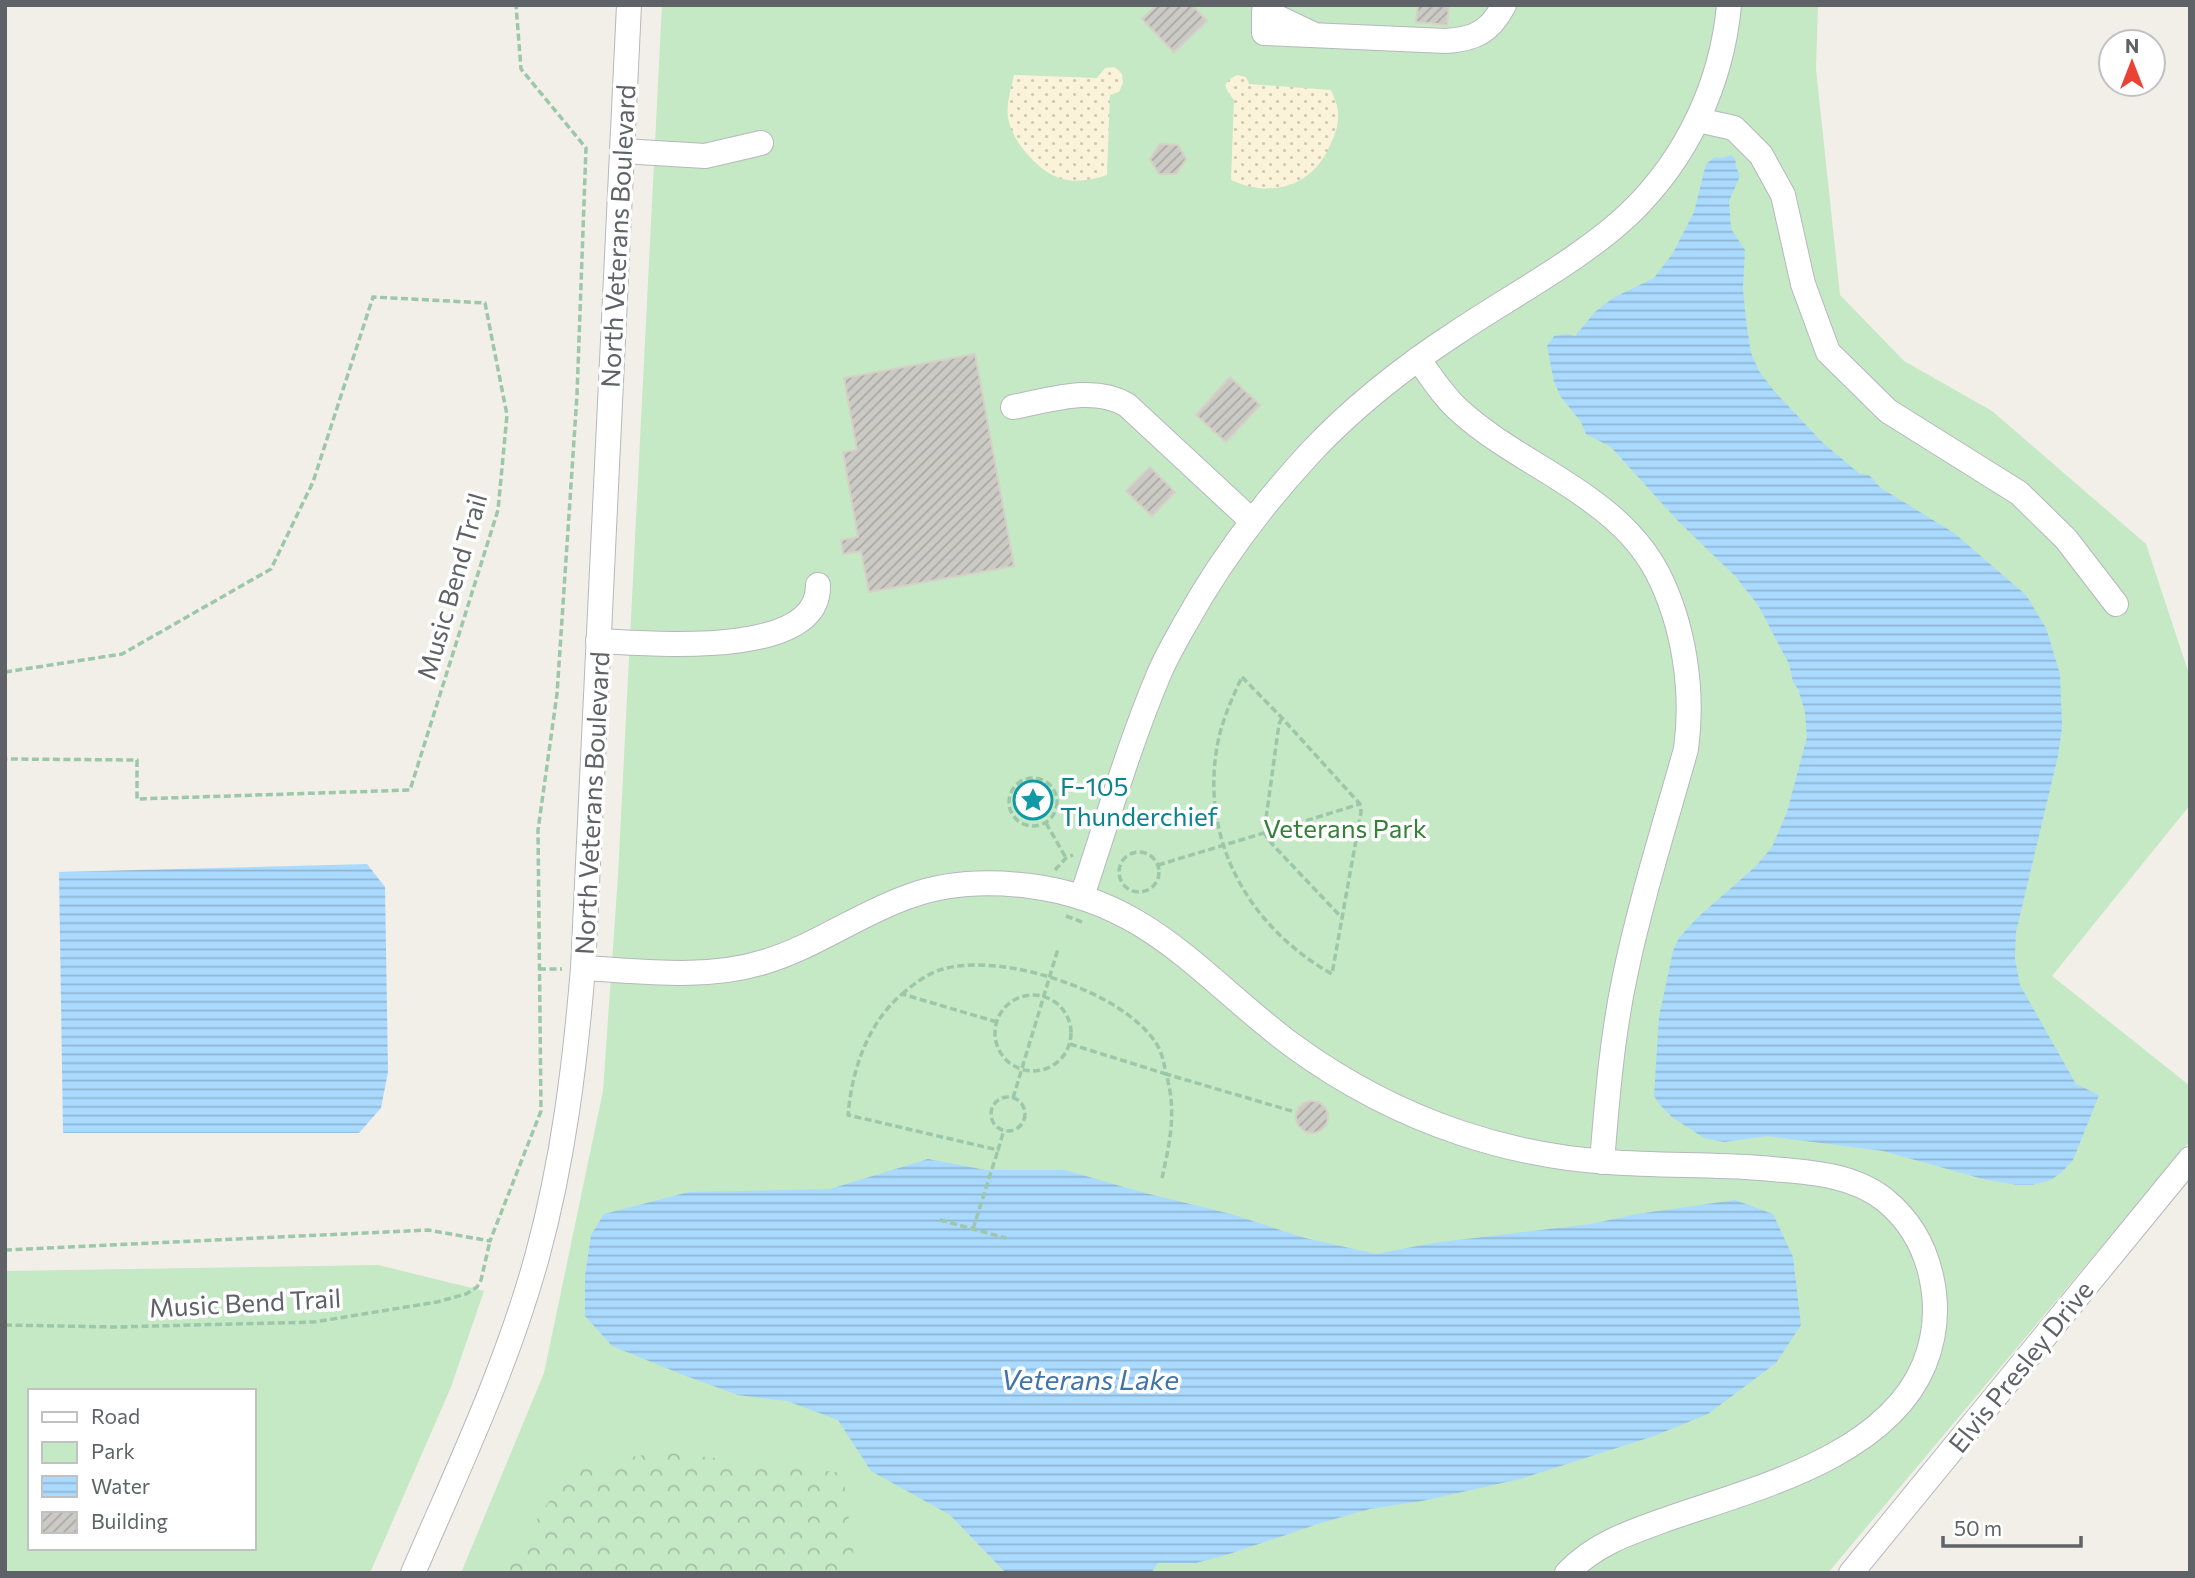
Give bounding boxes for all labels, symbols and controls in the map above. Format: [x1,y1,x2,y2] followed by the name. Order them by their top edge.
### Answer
[2097,28,2167,98] north arrow
[2125,34,2139,57] text: N
[594,84,640,388] street label: North Veterans Boulevard
[410,489,492,683] street label: Music Bend Trail
[568,651,614,955] street label: North Veterans Boulevard
[1060,770,1219,831] place label: F-105 Thunderchief
[1012,779,1054,821] place icon: F-105 Thunderchief
[1263,812,1427,843] park label: Veterans Park
[1941,1274,2099,1458] street label: Elvis Presley Drive
[148,1281,342,1323] street label: Music Bend Trail
[1001,1362,1179,1396] water label: Veterans Lake
[28,1389,256,1550] legend
[91,1403,140,1428] text: Road
[91,1438,135,1463] text: Park
[91,1473,150,1498] text: Water
[1943,1504,2081,1548] scale bar
[91,1508,168,1533] text: Building
[1954,1515,2002,1540] text: 50 m

